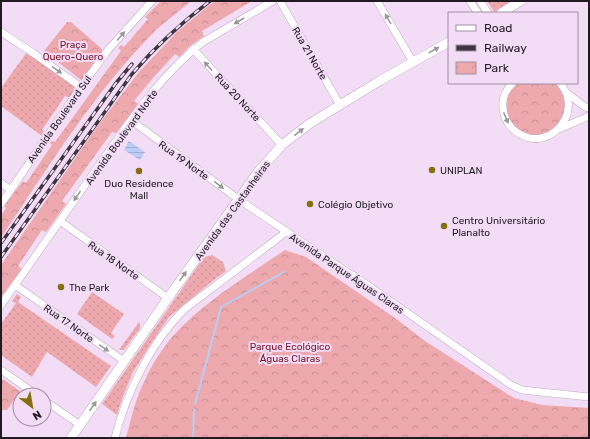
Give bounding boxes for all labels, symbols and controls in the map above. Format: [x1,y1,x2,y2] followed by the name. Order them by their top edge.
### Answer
[448,12,578,84] legend
[384,13,391,25] one-way arrow
[233,17,245,24] one-way arrow
[484,21,512,35] text: Road
[289,25,329,82] street label: Rua 21 Norte
[117,30,126,41] one-way arrow
[43,39,104,63] park label: Praça Quero-Quero
[484,41,527,55] text: Railway
[428,47,440,54] one-way arrow
[204,61,213,70] one-way arrow
[484,61,510,75] text: Park
[51,66,62,74] one-way arrow
[212,71,263,124] street label: Rua 20 Norte
[25,74,94,165] street label: Avenida Boulevard Sul
[83,87,161,188] street label: Avenida Boulevard Norte
[503,112,510,124] one-way arrow
[294,128,305,136] one-way arrow
[156,139,211,183] street label: Rua 19 Norte
[193,159,273,263] street label: Avenida das Castanheiras
[427,165,437,175] marker: UNIPLAN
[440,165,482,177] place label: UNIPLAN
[134,166,144,176] marker: Duo Residence Mall
[104,178,174,202] place label: Duo Residence Mall
[213,180,224,189] one-way arrow
[73,191,81,202] one-way arrow
[305,199,315,209] marker: Colégio Objetivo
[318,199,394,211] place label: Colégio Objetivo
[452,215,545,239] place label: Centro Universitário Planalto
[439,221,449,231] marker: Centro Universitário Planalto
[287,231,406,317] street label: Avenida Parque Águas Claras
[86,239,142,283] street label: Rua 18 Norte
[179,271,187,282] one-way arrow
[56,282,66,292] marker: The Park
[69,282,110,294] place label: The Park
[41,302,96,346] street label: Rua 17 Norte
[250,341,331,365] park label: Parque Ecológico Águas Claras
[99,344,110,352] one-way arrow
[12,387,52,427] north arrow
[89,401,97,411] one-way arrow
[30,408,44,423] text: N

